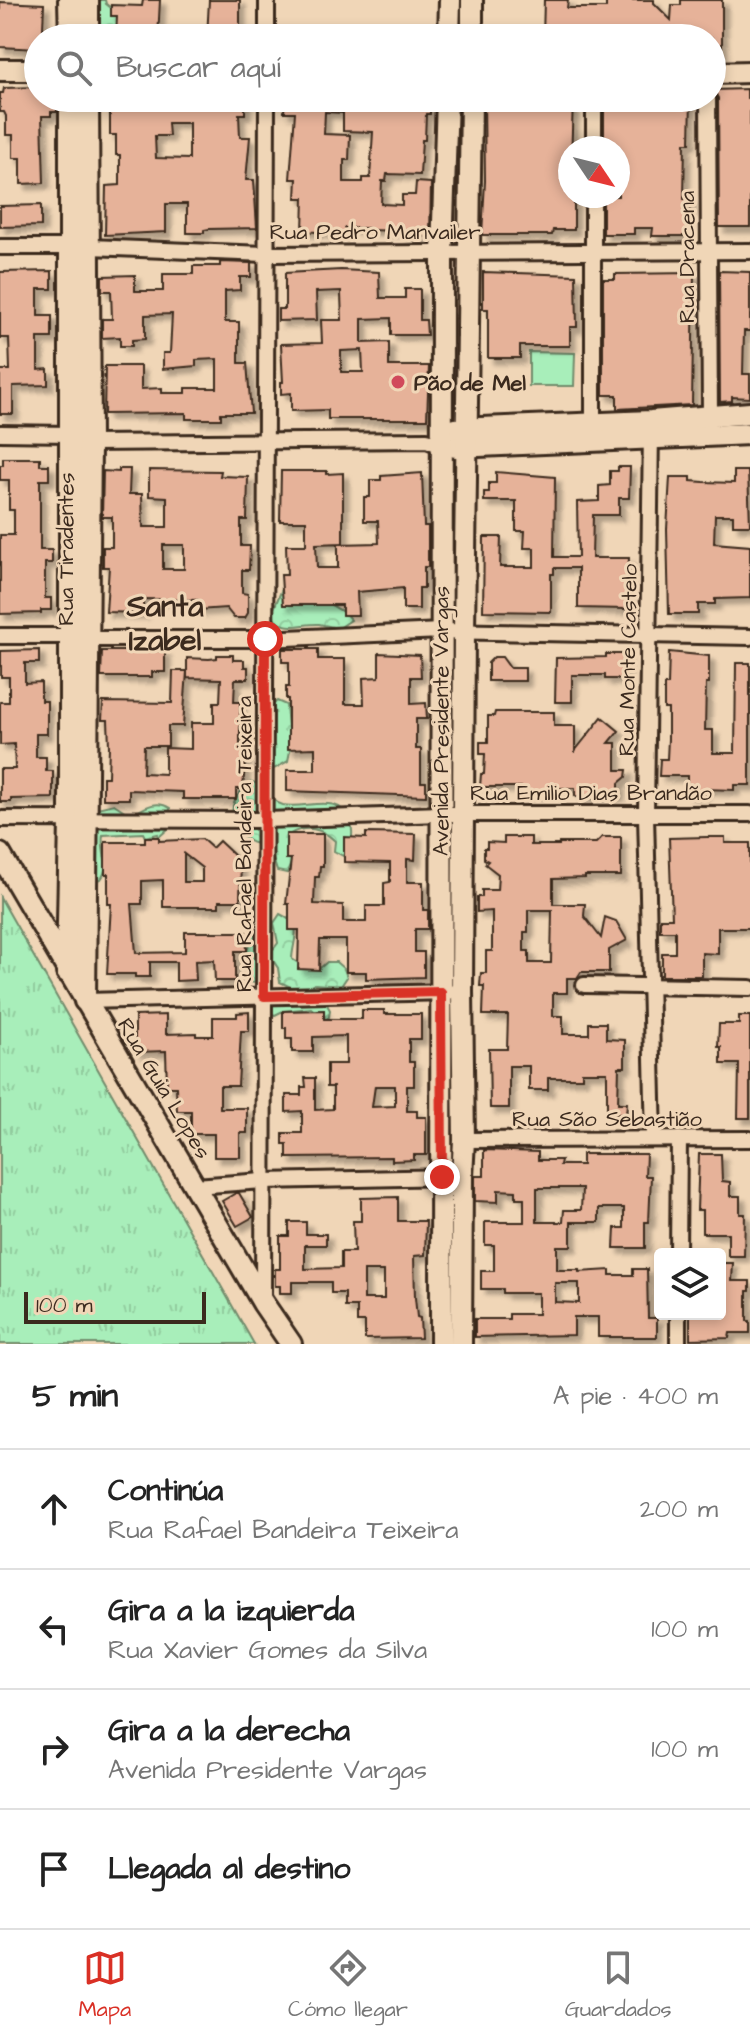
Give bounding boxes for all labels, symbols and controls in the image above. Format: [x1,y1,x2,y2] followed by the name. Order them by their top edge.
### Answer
[24,24,726,112] search box
[52,46,96,90] icon: search
[116,47,281,89] text: Buscar aquí
[558,136,630,208] north arrow
[672,191,703,323] street label: Rua Dracena
[269,217,481,248] street label: Rua Pedro Manvailer
[414,368,526,399] place label: Pão de Mel
[389,373,407,391] marker: Pão de Mel
[51,472,82,626] street label: Rua Tiradentes
[611,563,646,757] street label: Rua Monte Castelo
[126,586,204,662] district label: Santa Izabel
[426,586,458,856] street label: Avenida Presidente Vargas
[247,621,283,657] route start
[229,696,260,992] street label: Rua Rafael Bandeira Teixeira
[470,778,713,809] street label: Rua Emilio Dias Brandão
[109,1012,218,1165] street label: Rua Guia Lopes
[512,1104,703,1135] street label: Rua São Sebastião
[424,1159,460,1195] route end
[654,1248,726,1320] map controls
[654,1248,726,1320] button: layers
[24,1288,206,1324] scale bar
[36,1290,93,1321] text: 100 m
[32,1372,118,1420] text: 5 min
[553,1378,718,1414] text: A pie · 400 m
[108,1470,223,1512] text: Continúa
[32,1487,76,1531] icon: ahead
[640,1491,718,1527] text: 200 m
[108,1512,458,1548] text: Rua Rafael Bandeira Teixeira
[108,1590,354,1632] text: Gira a la izquierda
[32,1607,76,1651] icon: left
[651,1611,718,1647] text: 100 m
[108,1632,427,1668] text: Rua Xavier Gomes da Silva
[108,1710,350,1752] text: Gira a la derecha
[32,1727,76,1771] icon: right
[651,1731,718,1767] text: 100 m
[108,1752,427,1788] text: Avenida Presidente Vargas
[32,1847,76,1891] icon: arrive
[108,1848,350,1890] text: Llegada al destino
[78,1946,131,2025] tab: Mapa
[288,1946,408,2025] tab: Cómo llegar
[565,1946,672,2025] tab: Guardados

